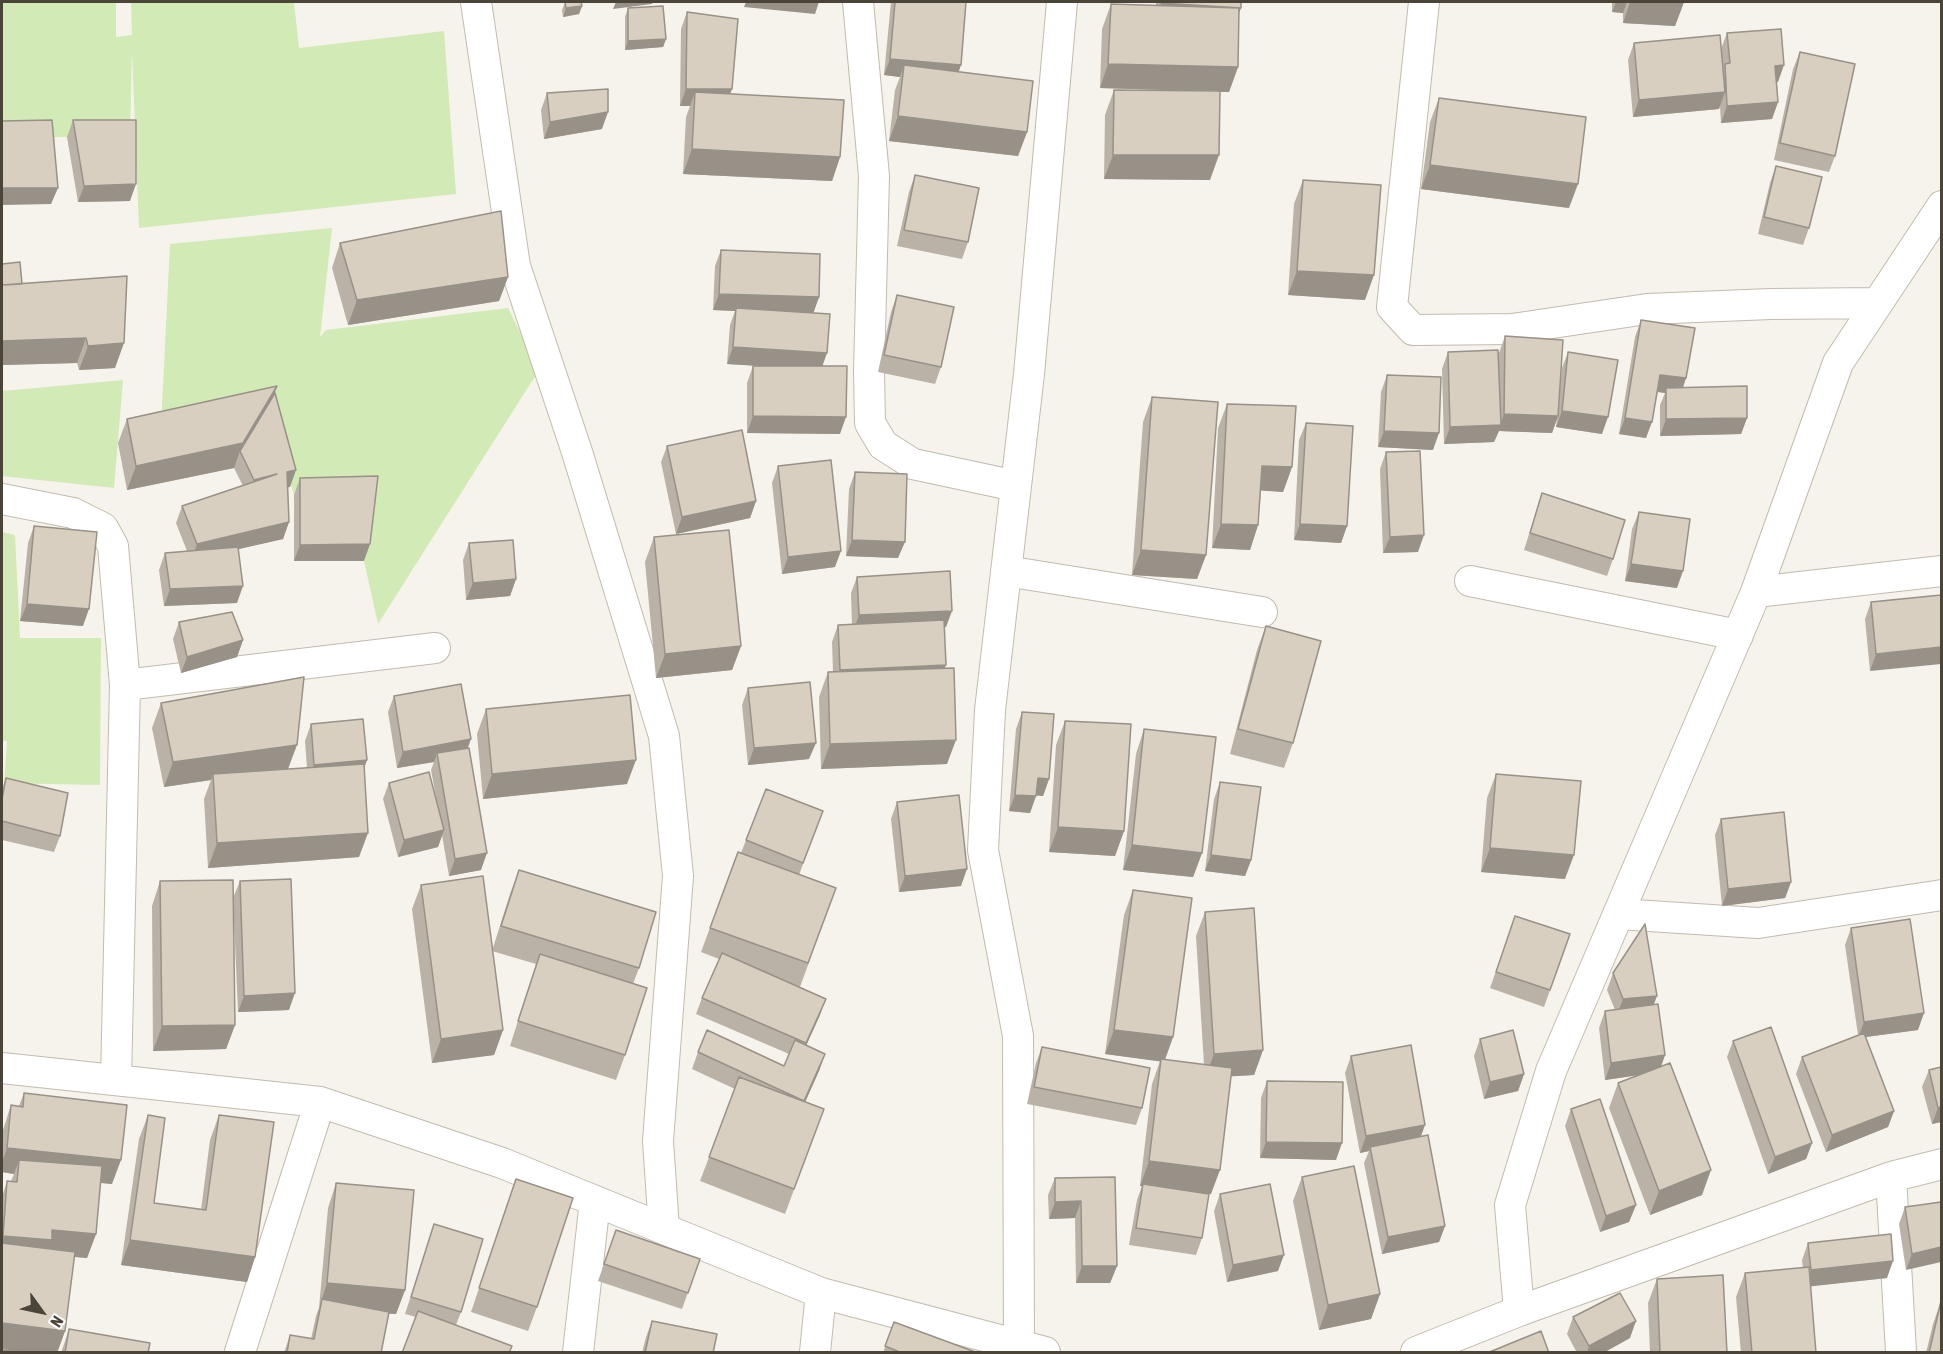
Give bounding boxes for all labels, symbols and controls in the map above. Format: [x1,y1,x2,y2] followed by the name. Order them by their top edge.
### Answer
[12,1282,72,1342] north arrow
[47,1313,67,1331] text: N

